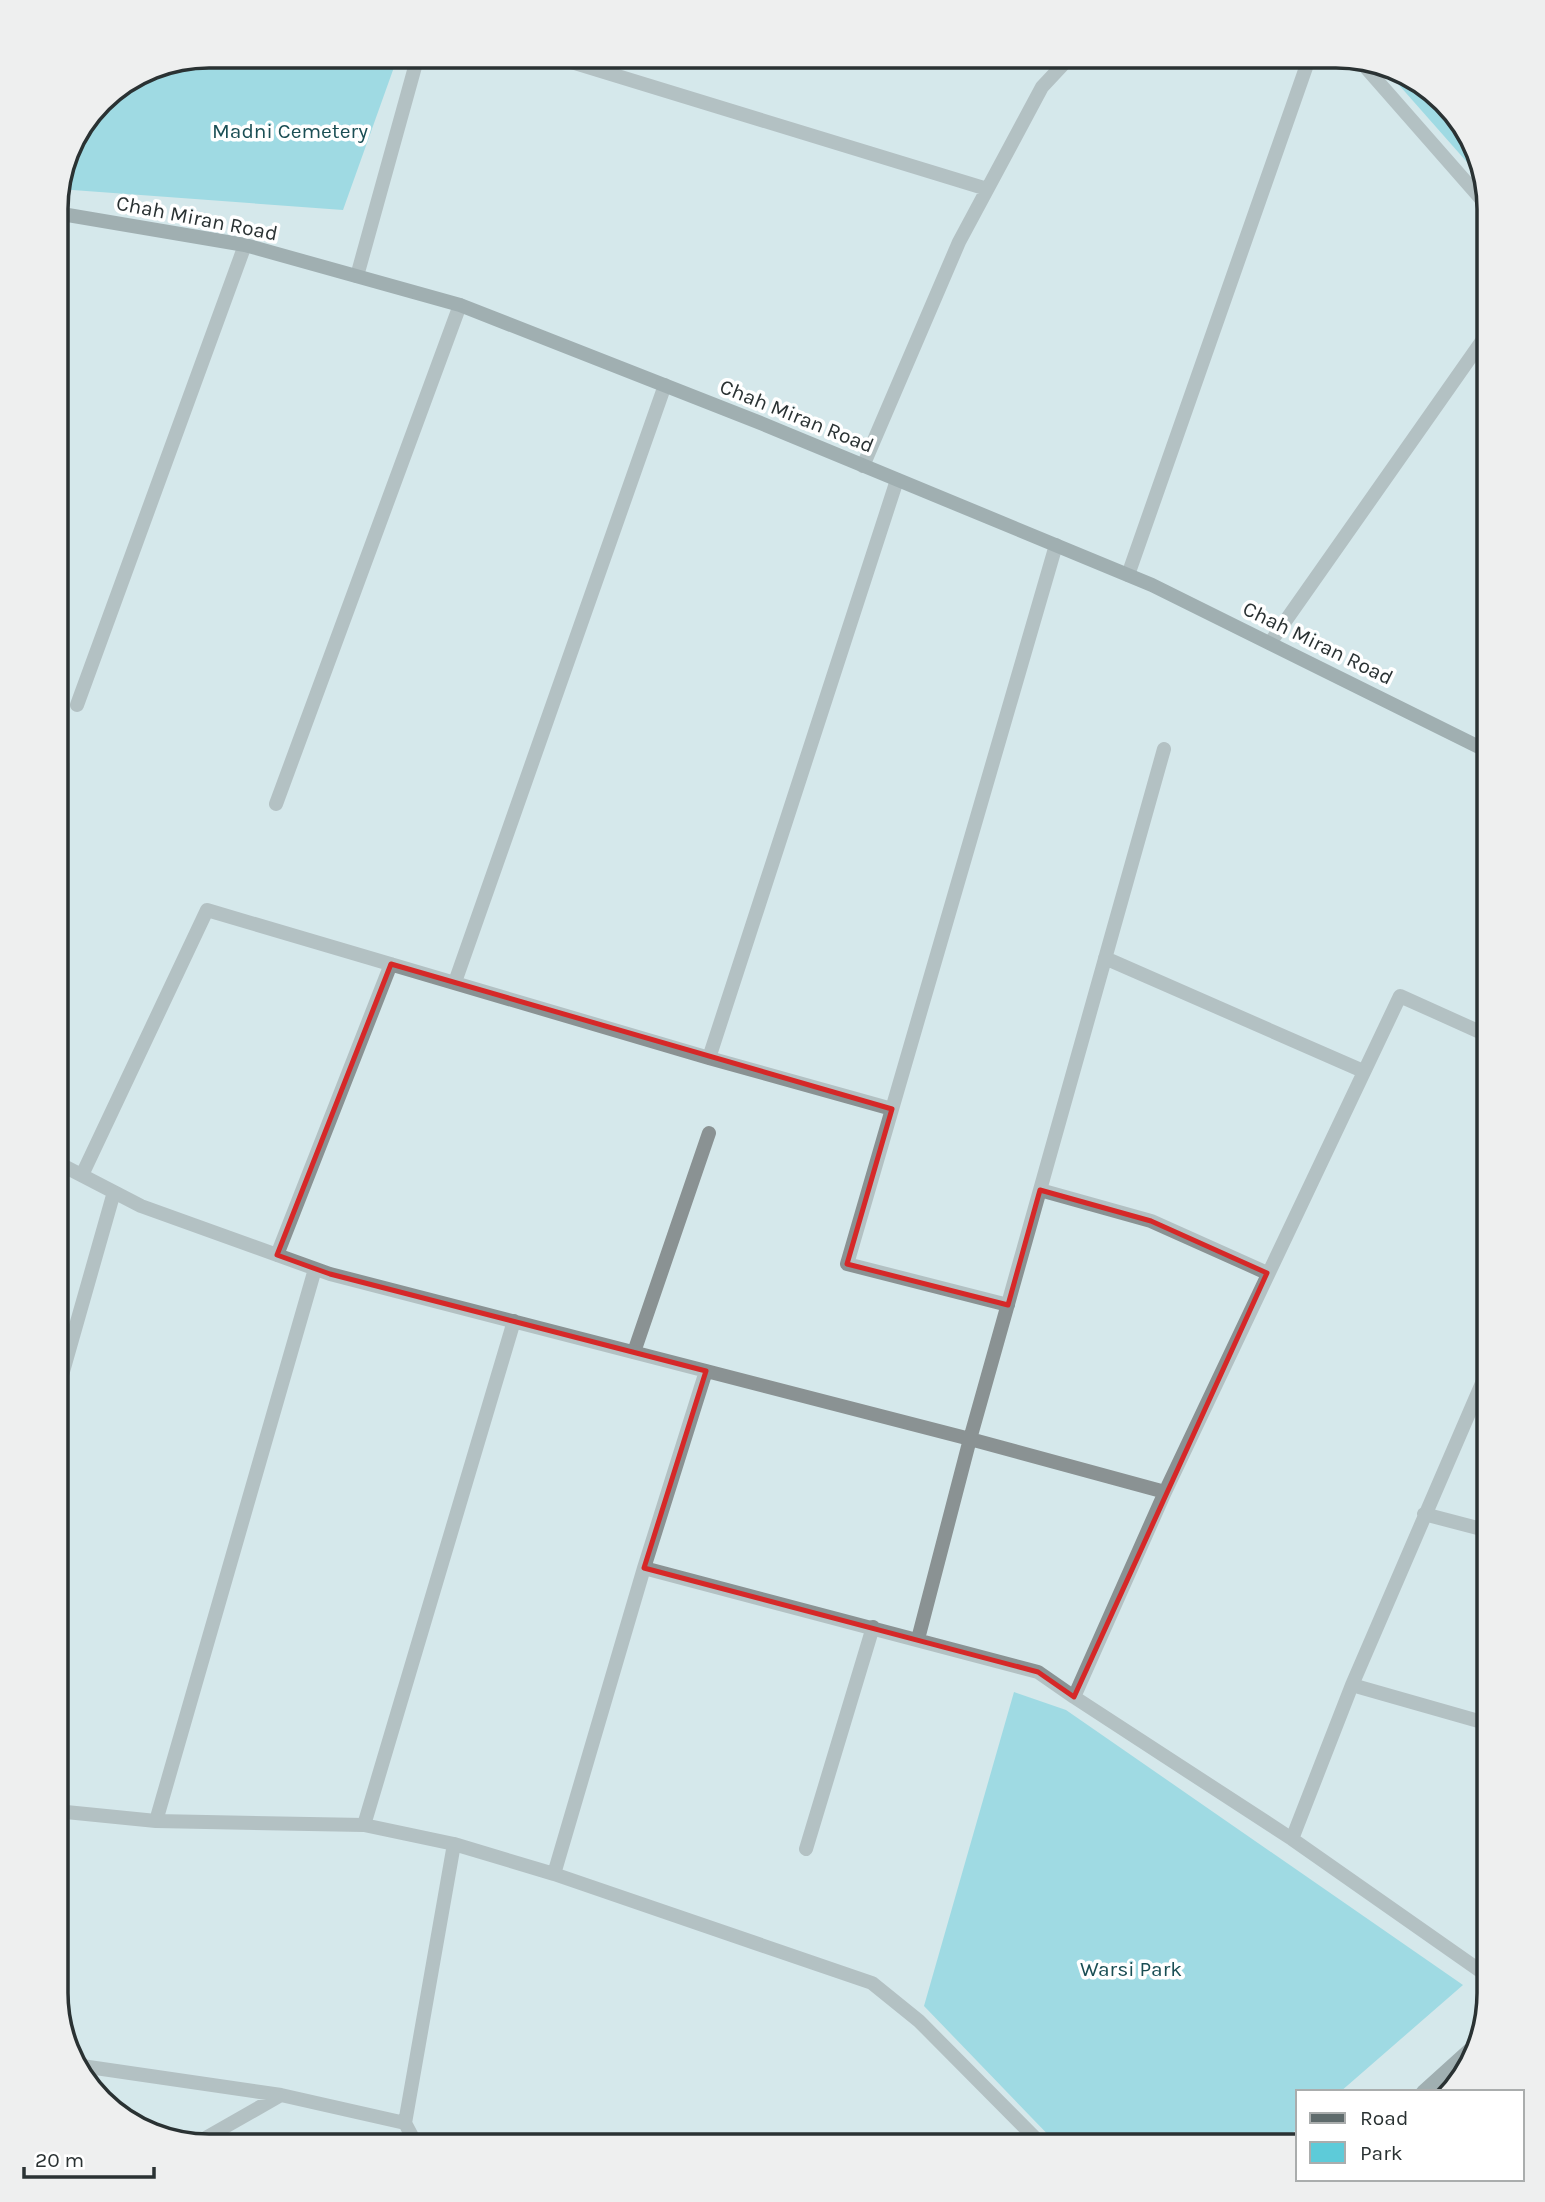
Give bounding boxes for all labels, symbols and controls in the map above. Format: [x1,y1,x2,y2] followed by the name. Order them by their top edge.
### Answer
[212,119,368,143] park label: Madni Cemetery
[114,191,280,245] street label: Chah Miran Road
[716,374,878,458] street label: Chah Miran Road
[1239,596,1397,690] street label: Chah Miran Road
[1080,1957,1182,1981] park label: Warsi Park
[1296,2090,1524,2181] legend
[1360,2106,1408,2130] text: Road
[24,2136,154,2180] scale bar
[1360,2141,1403,2165] text: Park
[35,2148,84,2172] text: 20 m

